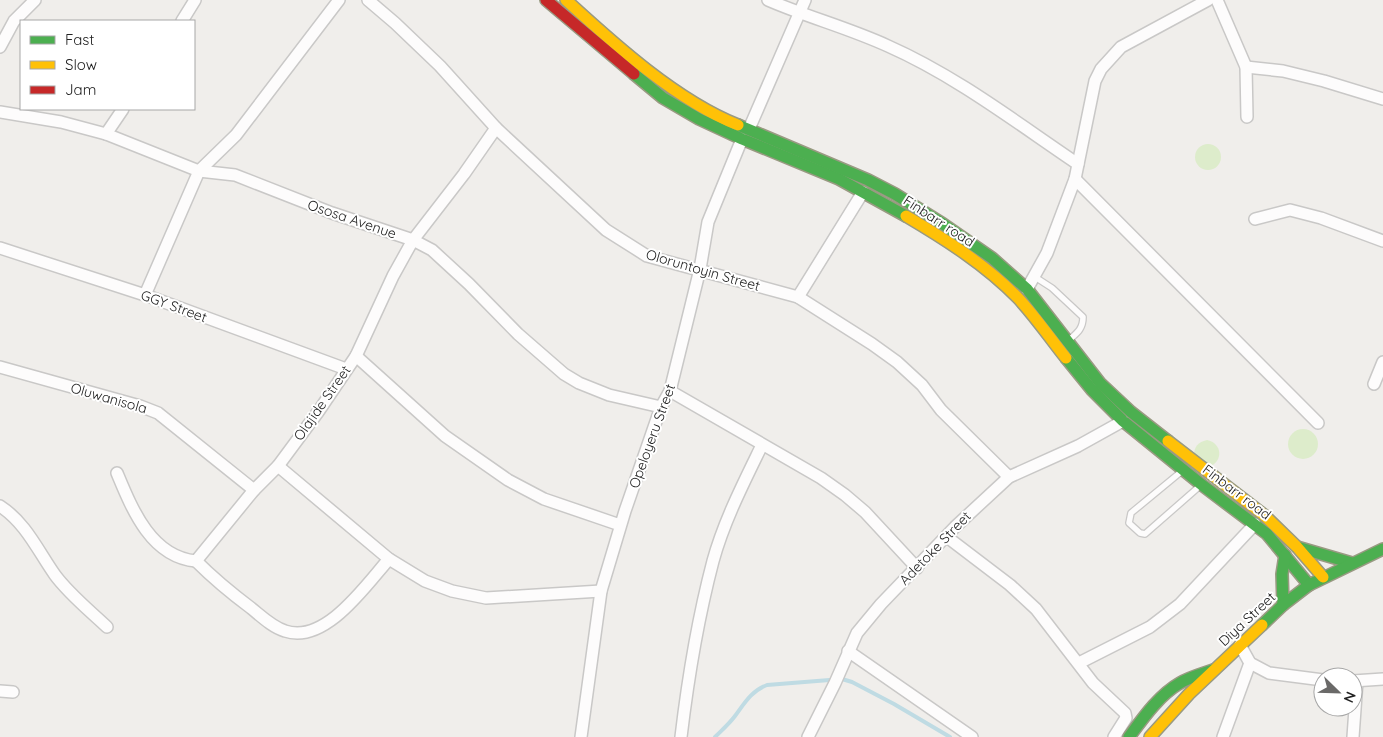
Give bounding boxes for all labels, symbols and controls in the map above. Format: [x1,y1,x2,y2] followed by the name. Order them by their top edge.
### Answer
[20,20,195,110] legend
[65,30,94,49] text: Fast
[65,55,97,74] text: Slow
[65,80,96,99] text: Jam
[900,191,978,251] street label: Finbarr road
[305,195,399,243] street label: Ososa Avenue
[644,245,762,295] street label: Oloruntoyin Street
[138,286,210,326] street label: GGY Street
[289,362,355,444] street label: Olajide Street
[69,378,149,418] street label: Oluwanisola
[625,381,679,491] street label: Opeloyeru Street
[1199,460,1275,524] street label: Finbarr road
[895,507,975,589] street label: Adetoke Street
[1215,588,1279,650] street label: Diya Street
[1313,667,1363,717] north arrow
[1340,689,1360,705] text: N

